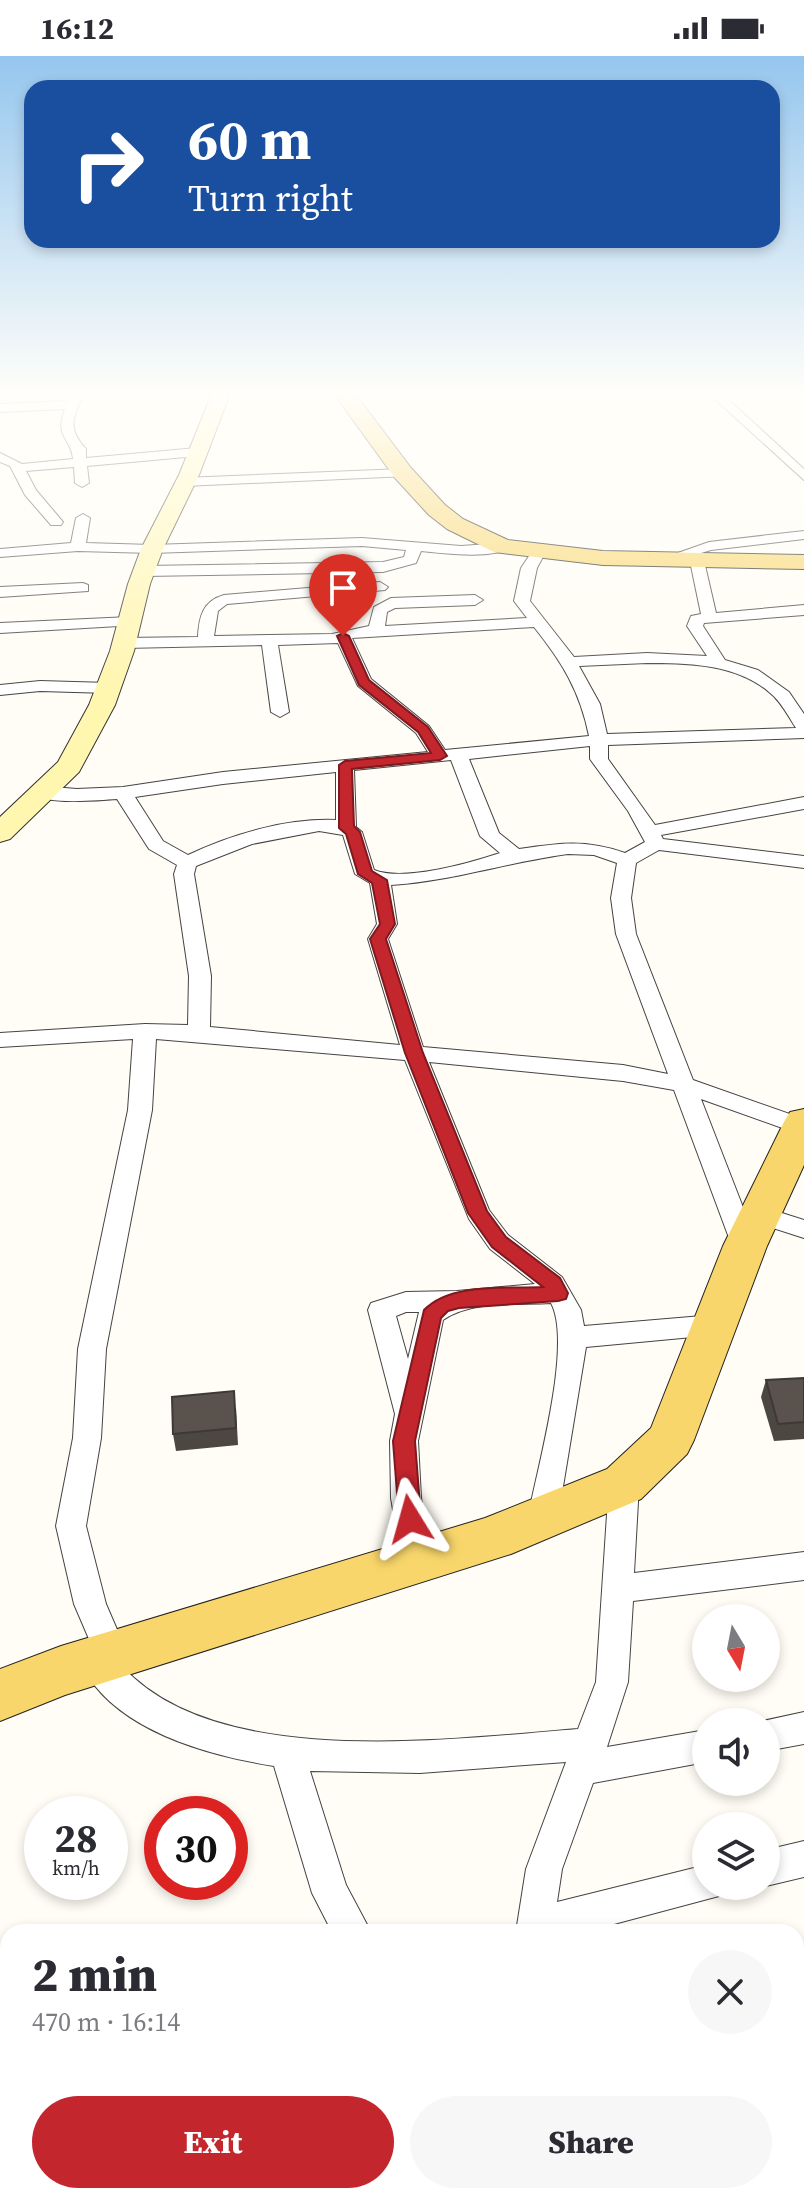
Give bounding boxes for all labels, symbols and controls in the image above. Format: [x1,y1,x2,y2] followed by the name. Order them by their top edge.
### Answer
[40,8,114,49] text: 16:12
[188,101,311,178] text: 60 m
[56,112,160,216] icon: right
[188,174,353,223] text: Turn right
[309,554,377,636] pin
[321,566,365,610] icon: arrive
[368,1477,452,1561] position arrow
[692,1604,780,1692] north arrow
[692,1604,780,1900] map controls
[692,1708,780,1796] button: sound
[144,1796,248,1900] speed limit sign: 30
[54,1811,98,1865] text: 28
[692,1812,780,1900] button: layers
[52,1854,100,1882] text: km/h
[32,1941,157,2007] text: 2 min
[688,1950,772,2034] button: close
[32,2004,180,2040] text: 470 m · 16:14
[32,2096,394,2188] button: Exit
[410,2096,772,2188] button: Share

